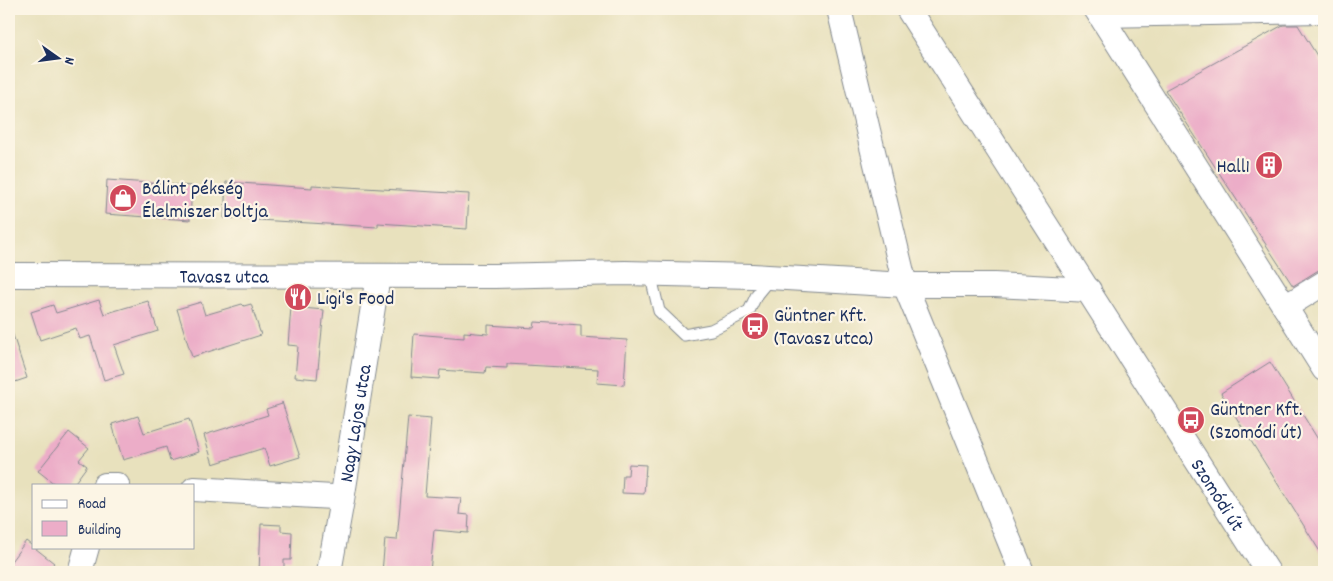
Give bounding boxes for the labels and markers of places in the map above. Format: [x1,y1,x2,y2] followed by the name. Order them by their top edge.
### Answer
[1254,150,1284,180] building icon: Hall1
[1216,154,1250,182] place label: Hall1
[142,176,269,227] place label: Bálint pékség Élelmiszer boltja
[108,183,138,213] shop icon: Bálint pékség Élelmiszer boltja
[283,282,313,312] restaurant icon: Ligi's Food
[317,286,394,314] place label: Ligi's Food
[774,303,873,354] place label: Güntner Kft. (Tavasz utca)
[740,311,770,341] bus stop icon: Güntner Kft. (Tavasz utca)
[1210,397,1302,448] place label: Güntner Kft. (Szomódi út)
[1176,405,1206,435] bus stop icon: Güntner Kft. (Szomódi út)

